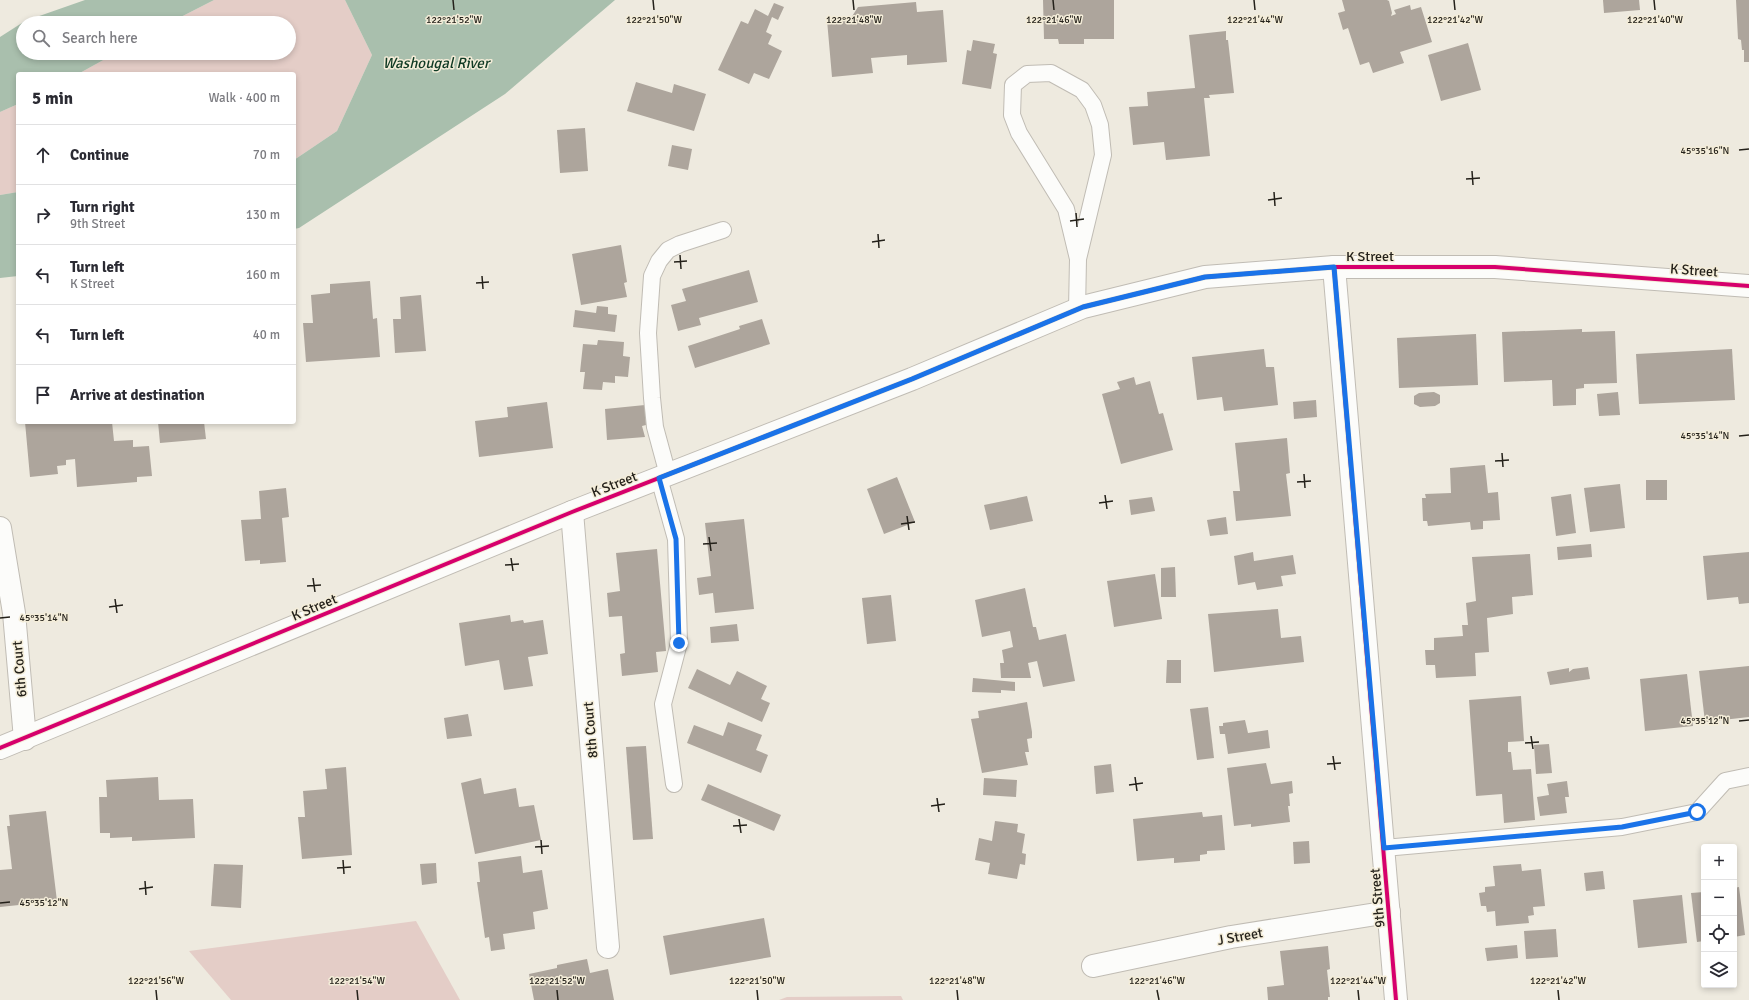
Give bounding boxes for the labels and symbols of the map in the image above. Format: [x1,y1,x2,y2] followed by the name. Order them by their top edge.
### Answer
[426,14,482,26] text: 122°21'52"W
[626,14,682,26] text: 122°21'50"W
[826,14,882,26] text: 122°21'48"W
[1026,14,1082,26] text: 122°21'46"W
[1227,14,1283,26] text: 122°21'44"W
[1427,14,1483,26] text: 122°21'42"W
[1627,14,1683,26] text: 122°21'40"W
[383,54,492,72] water label: Washougal River
[1681,145,1729,157] text: 45°35'16"N
[1346,248,1394,265] street label: K Street
[1669,260,1719,281] street label: K Street
[1681,430,1729,442] text: 45°35'14"N
[589,468,640,501] street label: K Street
[289,590,340,625] street label: K Street
[20,612,68,624] text: 45°35'14"N
[670,634,688,652] route end
[9,640,30,698] street label: 6th Court
[580,701,601,759] street label: 8th Court
[1681,715,1729,727] text: 45°35'12"N
[1688,803,1706,821] route start
[1366,867,1389,928] street label: 9th Street
[20,897,68,909] text: 45°35'12"N
[1216,924,1264,949] street label: J Street
[128,975,184,987] text: 122°21'56"W
[329,975,385,987] text: 122°21'54"W
[529,975,585,987] text: 122°21'52"W
[729,975,785,987] text: 122°21'50"W
[929,975,985,987] text: 122°21'48"W
[1129,975,1185,987] text: 122°21'46"W
[1330,975,1386,987] text: 122°21'44"W
[1530,975,1586,987] text: 122°21'42"W

